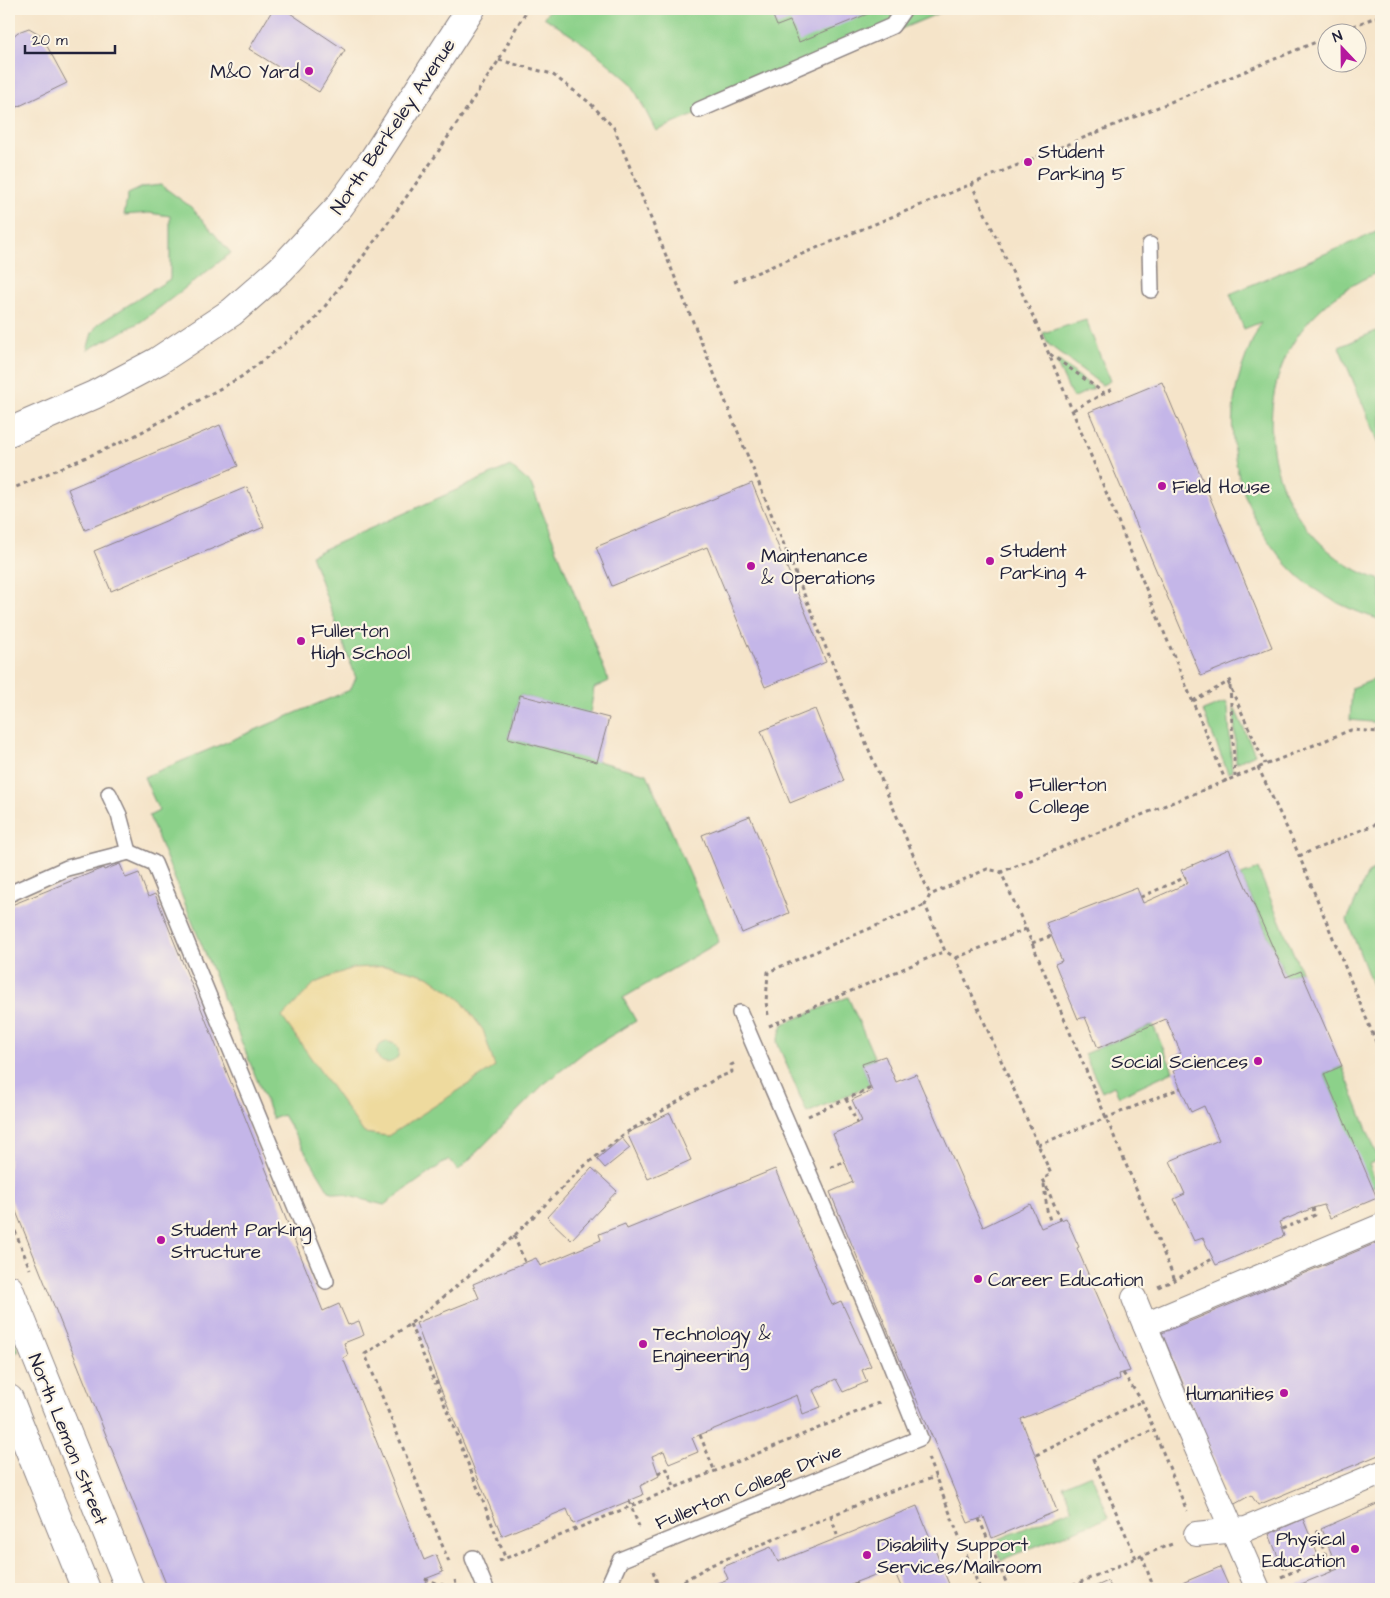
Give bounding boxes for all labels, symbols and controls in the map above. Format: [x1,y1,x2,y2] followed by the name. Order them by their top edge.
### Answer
[25,22,115,54] scale bar
[1318,22,1368,72] north arrow
[1330,26,1346,48] text: N
[32,30,68,51] text: 20 m
[324,33,463,221] street label: North Berkeley Avenue
[210,59,299,86] place label: M&O Yard
[303,65,315,77] marker: M&O Yard
[1038,139,1126,189] place label: Student Parking 5
[1022,156,1034,168] marker: Student Parking 5
[1172,474,1270,501] place label: Field House
[1156,480,1168,492] marker: Field House
[1000,538,1087,588] place label: Student Parking 4
[761,543,875,592] place label: Maintenance & Operations
[984,555,996,567] marker: Student Parking 4
[745,560,757,572] marker: Maintenance & Operations
[311,618,410,668] place label: Fullerton High School
[295,635,307,647] marker: Fullerton High School
[1029,772,1106,822] place label: Fullerton College
[1013,789,1025,801] marker: Fullerton College
[1111,1049,1248,1076] place label: Social Sciences
[1252,1055,1264,1067] marker: Social Sciences
[171,1217,312,1266] place label: Student Parking Structure
[155,1234,167,1246] marker: Student Parking Structure
[988,1267,1143,1294] place label: Career Education
[972,1273,984,1285] marker: Career Education
[653,1321,771,1371] place label: Technology & Engineering
[637,1338,649,1350] marker: Technology & Engineering
[21,1350,114,1529] street label: North Lemon Street
[1186,1381,1274,1408] place label: Humanities
[1278,1387,1290,1399] marker: Humanities
[651,1438,846,1538] street label: Fullerton College Drive
[1262,1526,1345,1575] place label: Physical Education
[877,1532,1041,1581] place label: Disability Support Services/Mailroom
[1349,1543,1361,1555] marker: Physical Education
[861,1549,873,1561] marker: Disability Support Services/Mailroom

